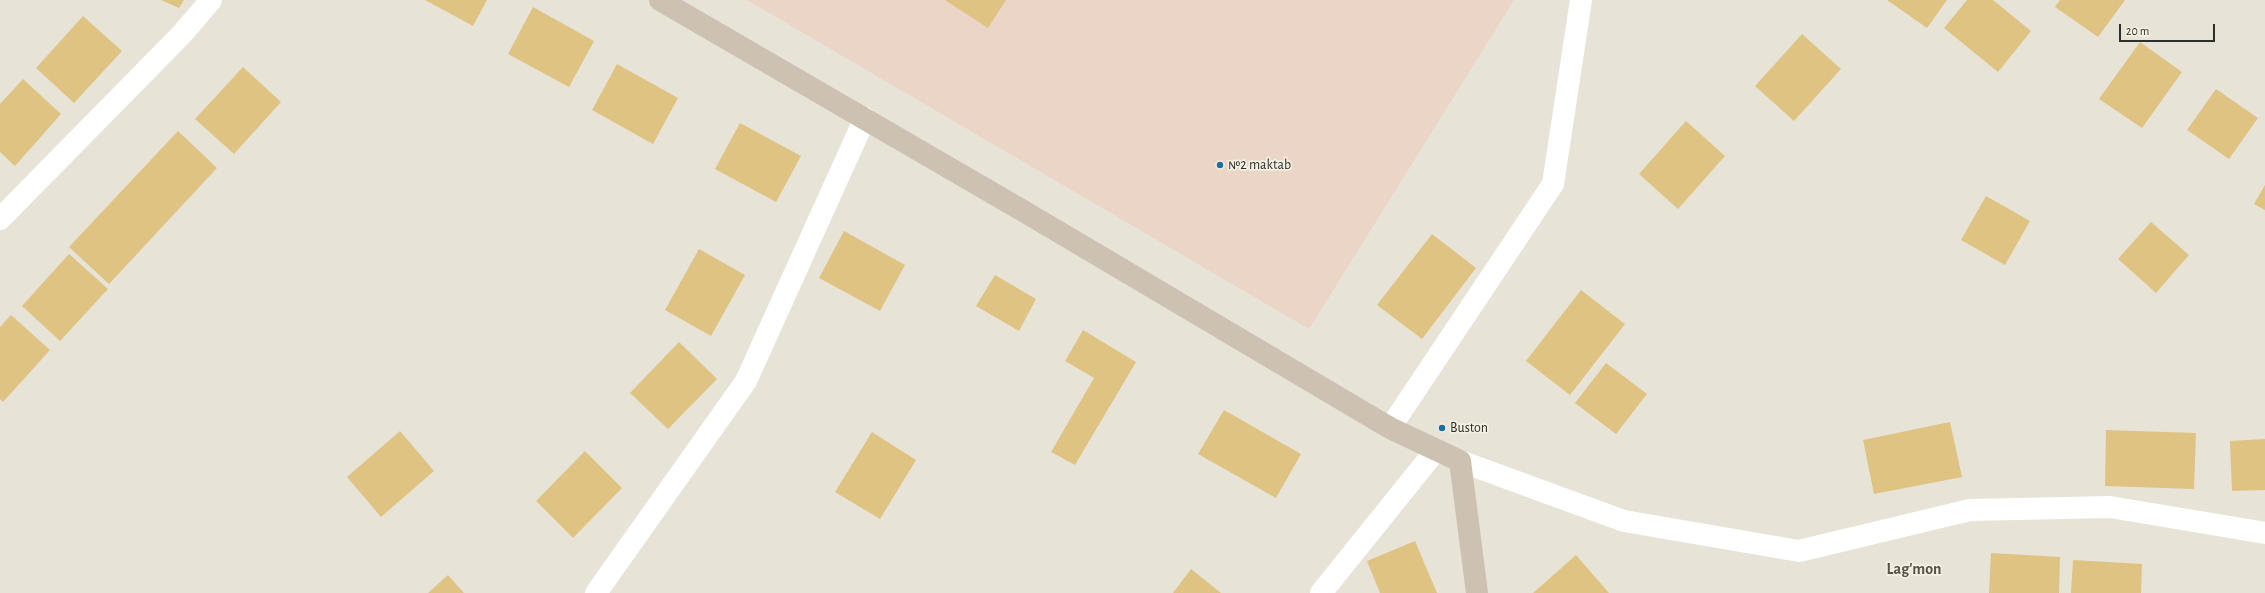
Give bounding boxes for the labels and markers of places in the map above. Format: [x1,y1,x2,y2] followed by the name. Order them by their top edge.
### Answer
[1228,157,1291,173] place label: №2 maktab
[1215,160,1225,170] marker: №2 maktab
[1450,420,1488,436] place label: Buston
[1437,423,1447,433] marker: Buston

